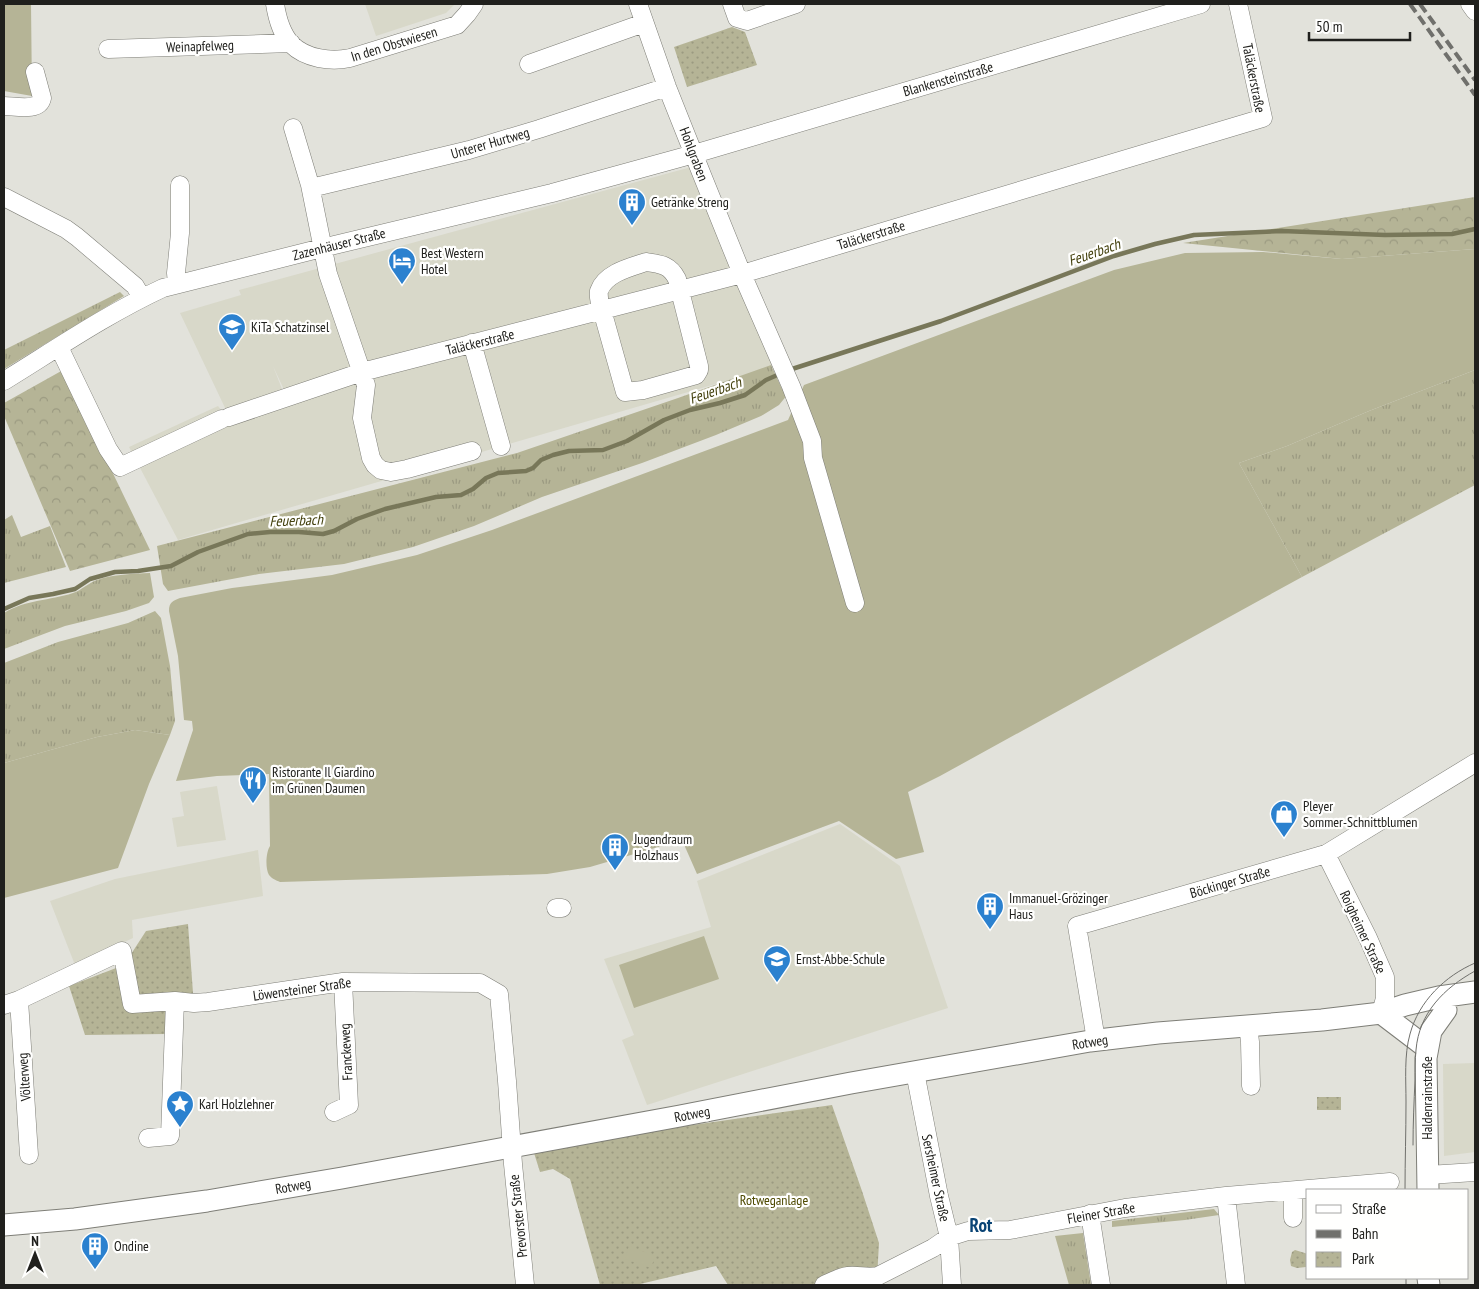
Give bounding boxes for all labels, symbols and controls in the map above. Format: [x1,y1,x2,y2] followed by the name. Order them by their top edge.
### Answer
[1309,10,1410,42] scale bar
[1316,17,1342,36] text: 50 m
[349,22,439,66] street label: In den Obstwiesen
[166,36,234,56] street label: Weinapfelweg
[1238,42,1270,114] street label: Taläckerstraße
[901,57,995,100] street label: Blankensteinstraße
[449,123,531,163] street label: Unterer Hurtweg
[675,124,713,184] street label: Hohlgraben
[617,187,647,226] building icon: Getränke Streng
[651,193,729,211] place label: Getränke Streng
[835,216,907,254] street label: Taläckerstraße
[291,224,388,264] street label: Zazenhäuser Straße
[1066,234,1124,270] water label: Feuerbach
[421,244,484,278] place label: Best Western Hotel
[387,246,417,285] hotel icon: Best Western Hotel
[217,312,247,351] school or university icon: KiTa Schatzinsel
[251,318,330,336] place label: KiTa Schatzinsel
[444,325,516,359] street label: Taläckerstraße
[687,372,745,408] water label: Feuerbach
[269,510,325,530] water label: Feuerbach
[272,763,375,797] place label: Ristorante Il Giardino im Grünen Daumen
[238,765,268,804] restaurant icon: Ristorante Il Giardino im Grünen Daumen
[1303,797,1417,831] place label: Pleyer Sommer-Schnittblumen
[1269,799,1299,838] shop icon: Pleyer Sommer-Schnittblumen
[633,830,692,864] place label: Jugendraum Holzhaus
[600,832,630,871] building icon: Jugendraum Holzhaus
[1188,862,1272,902] street label: Böckinger Straße
[1336,887,1390,977] street label: Roigheimer Straße
[1009,889,1108,923] place label: Immanuel-Grözinger Haus
[975,891,1005,930] building icon: Immanuel-Grözinger Haus
[762,944,792,983] school or university icon: Ernst-Abbe-Schule
[796,950,885,968] place label: Ernst-Abbe-Schule
[252,973,353,1005] street label: Löwensteiner Straße
[336,1023,356,1081] street label: Franckeweg
[1071,1030,1109,1054] street label: Rotweg
[13,1052,35,1103] street label: Völterweg
[1418,1056,1436,1140] street label: Haldenrainstraße
[165,1089,195,1128] place icon: Karl Holzlehner
[199,1095,274,1113] place label: Karl Holzlehner
[673,1102,711,1126] street label: Rotweg
[918,1133,954,1224] street label: Sersheimer Straße
[505,1173,531,1259] street label: Prevorster Straße
[274,1174,312,1198] street label: Rotweg
[1306,1189,1469,1279] legend
[740,1191,808,1209] park label: Rotweganlage
[1066,1198,1136,1228] street label: Fleiner Straße
[1352,1199,1386,1218] text: Straße
[970,1213,993,1237] district label: Rot
[1352,1224,1378,1243] text: Bahn
[10,1229,60,1279] north arrow
[80,1231,110,1270] building icon: Ondine
[31,1232,39,1250] text: N
[114,1237,149,1255] place label: Ondine
[1352,1249,1374,1268] text: Park

